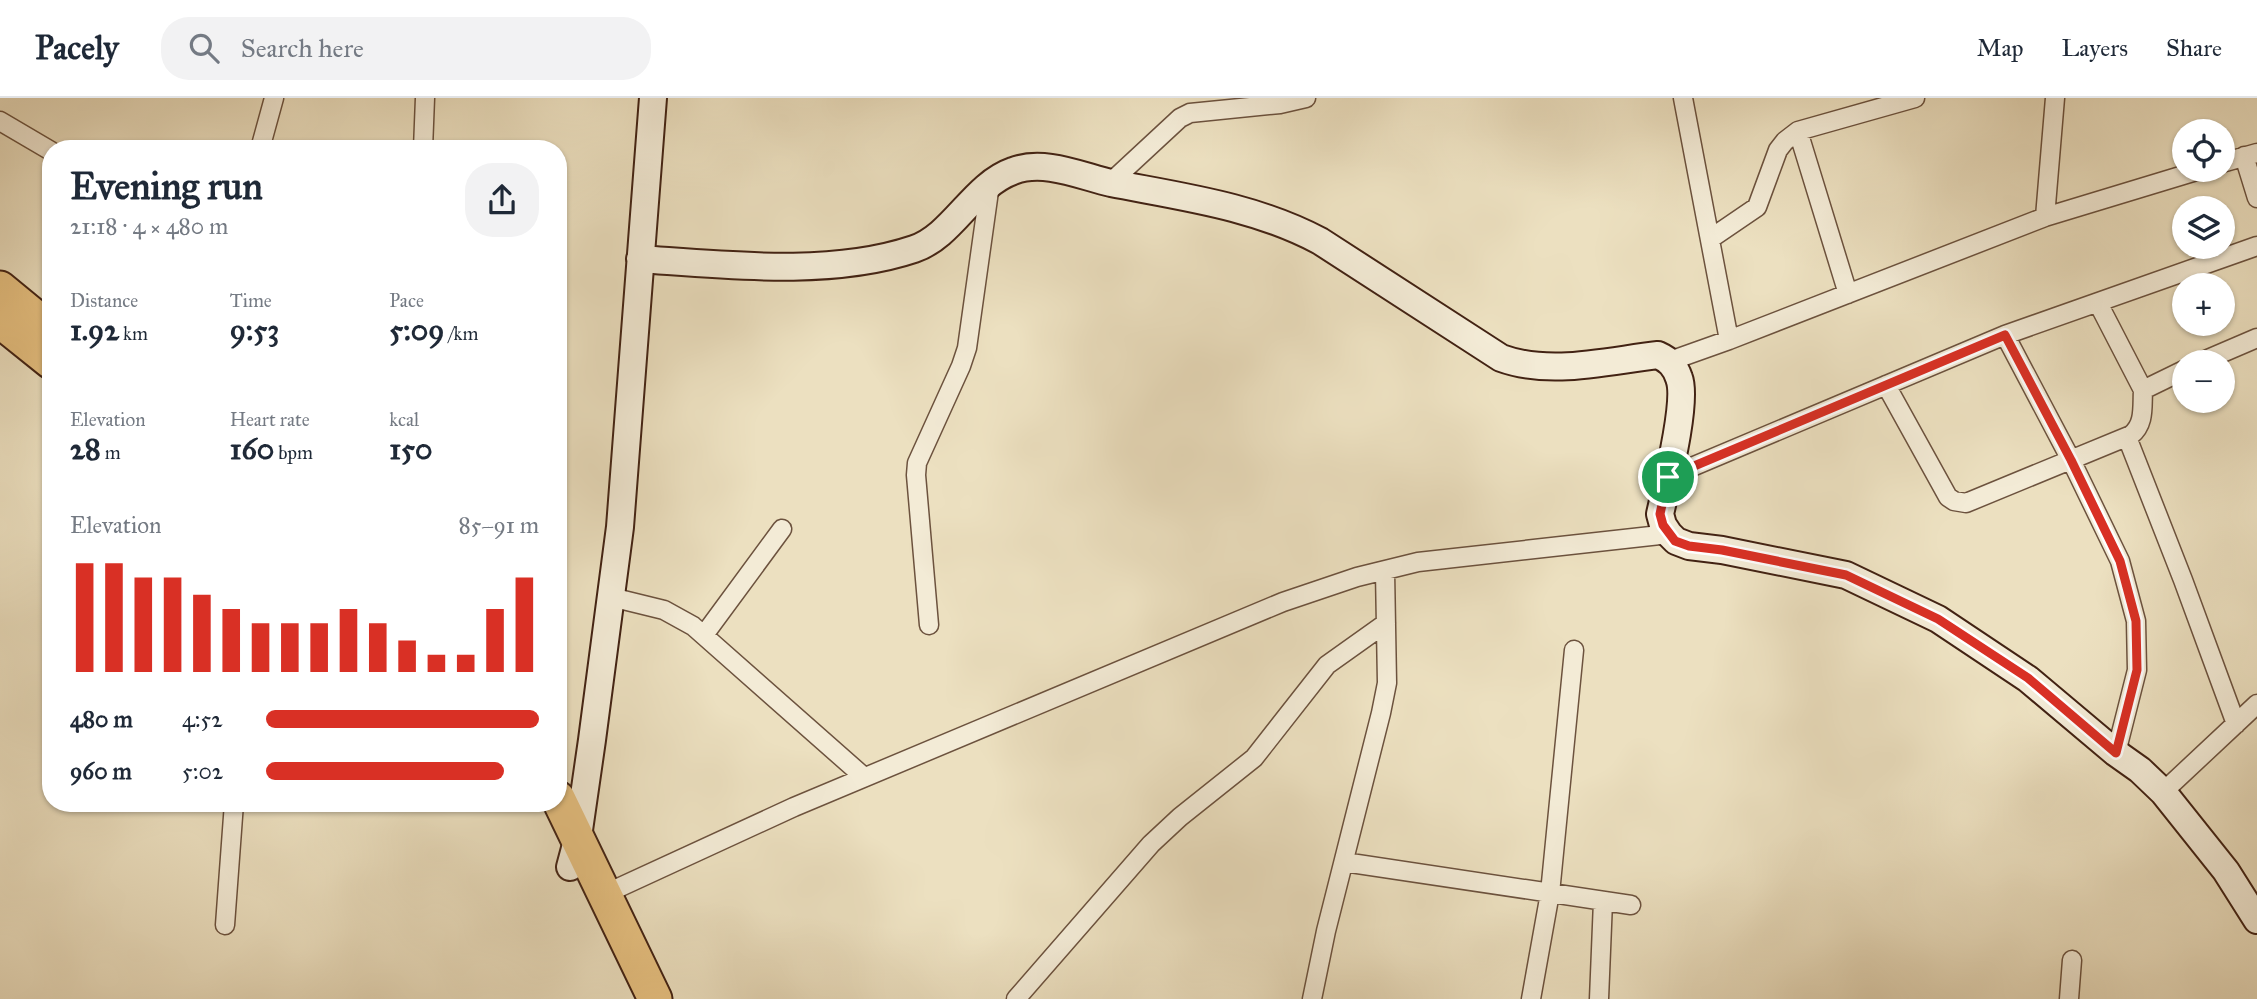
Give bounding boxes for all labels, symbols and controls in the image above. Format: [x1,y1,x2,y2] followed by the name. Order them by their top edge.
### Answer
[161,17,651,80] search box
[35,28,119,68] text: Pacely
[185,29,223,67] icon: search
[241,32,364,64] text: Search here
[1977,33,2024,63] text: Map
[2062,33,2128,63] text: Layers
[2166,33,2222,63] text: Share
[2172,119,2235,413] map controls
[2172,119,2235,182] button: locate
[70,163,263,209] text: Evening run
[465,163,539,237] button: share
[2172,196,2235,259] button: layers
[70,212,228,240] text: 21:18 · 4 × 480 m
[2172,273,2235,336] button: +
[70,289,138,312] text: Distance
[230,289,272,312] text: Time
[389,289,424,312] text: Pace
[70,312,119,348] text: 1.92
[230,312,279,348] text: 9:53
[389,312,444,348] text: 5:09
[119,322,148,345] text: km
[444,322,478,345] text: /km
[2172,350,2235,413] button: −
[70,408,145,431] text: Elevation
[230,408,310,431] text: Heart rate
[389,408,419,431] text: kcal
[70,431,101,467] text: 28
[230,431,274,467] text: 160
[389,431,432,467] text: 150
[101,441,121,464] text: m
[274,441,313,464] text: bpm
[1638,447,1698,507] pin
[1649,458,1687,496] icon: arrive
[70,511,161,539] text: Elevation
[458,511,539,539] text: 85–91 m
[70,705,133,733] text: 480 m
[182,705,223,733] text: 4:52
[70,757,132,785] text: 960 m
[182,757,223,785] text: 5:02

